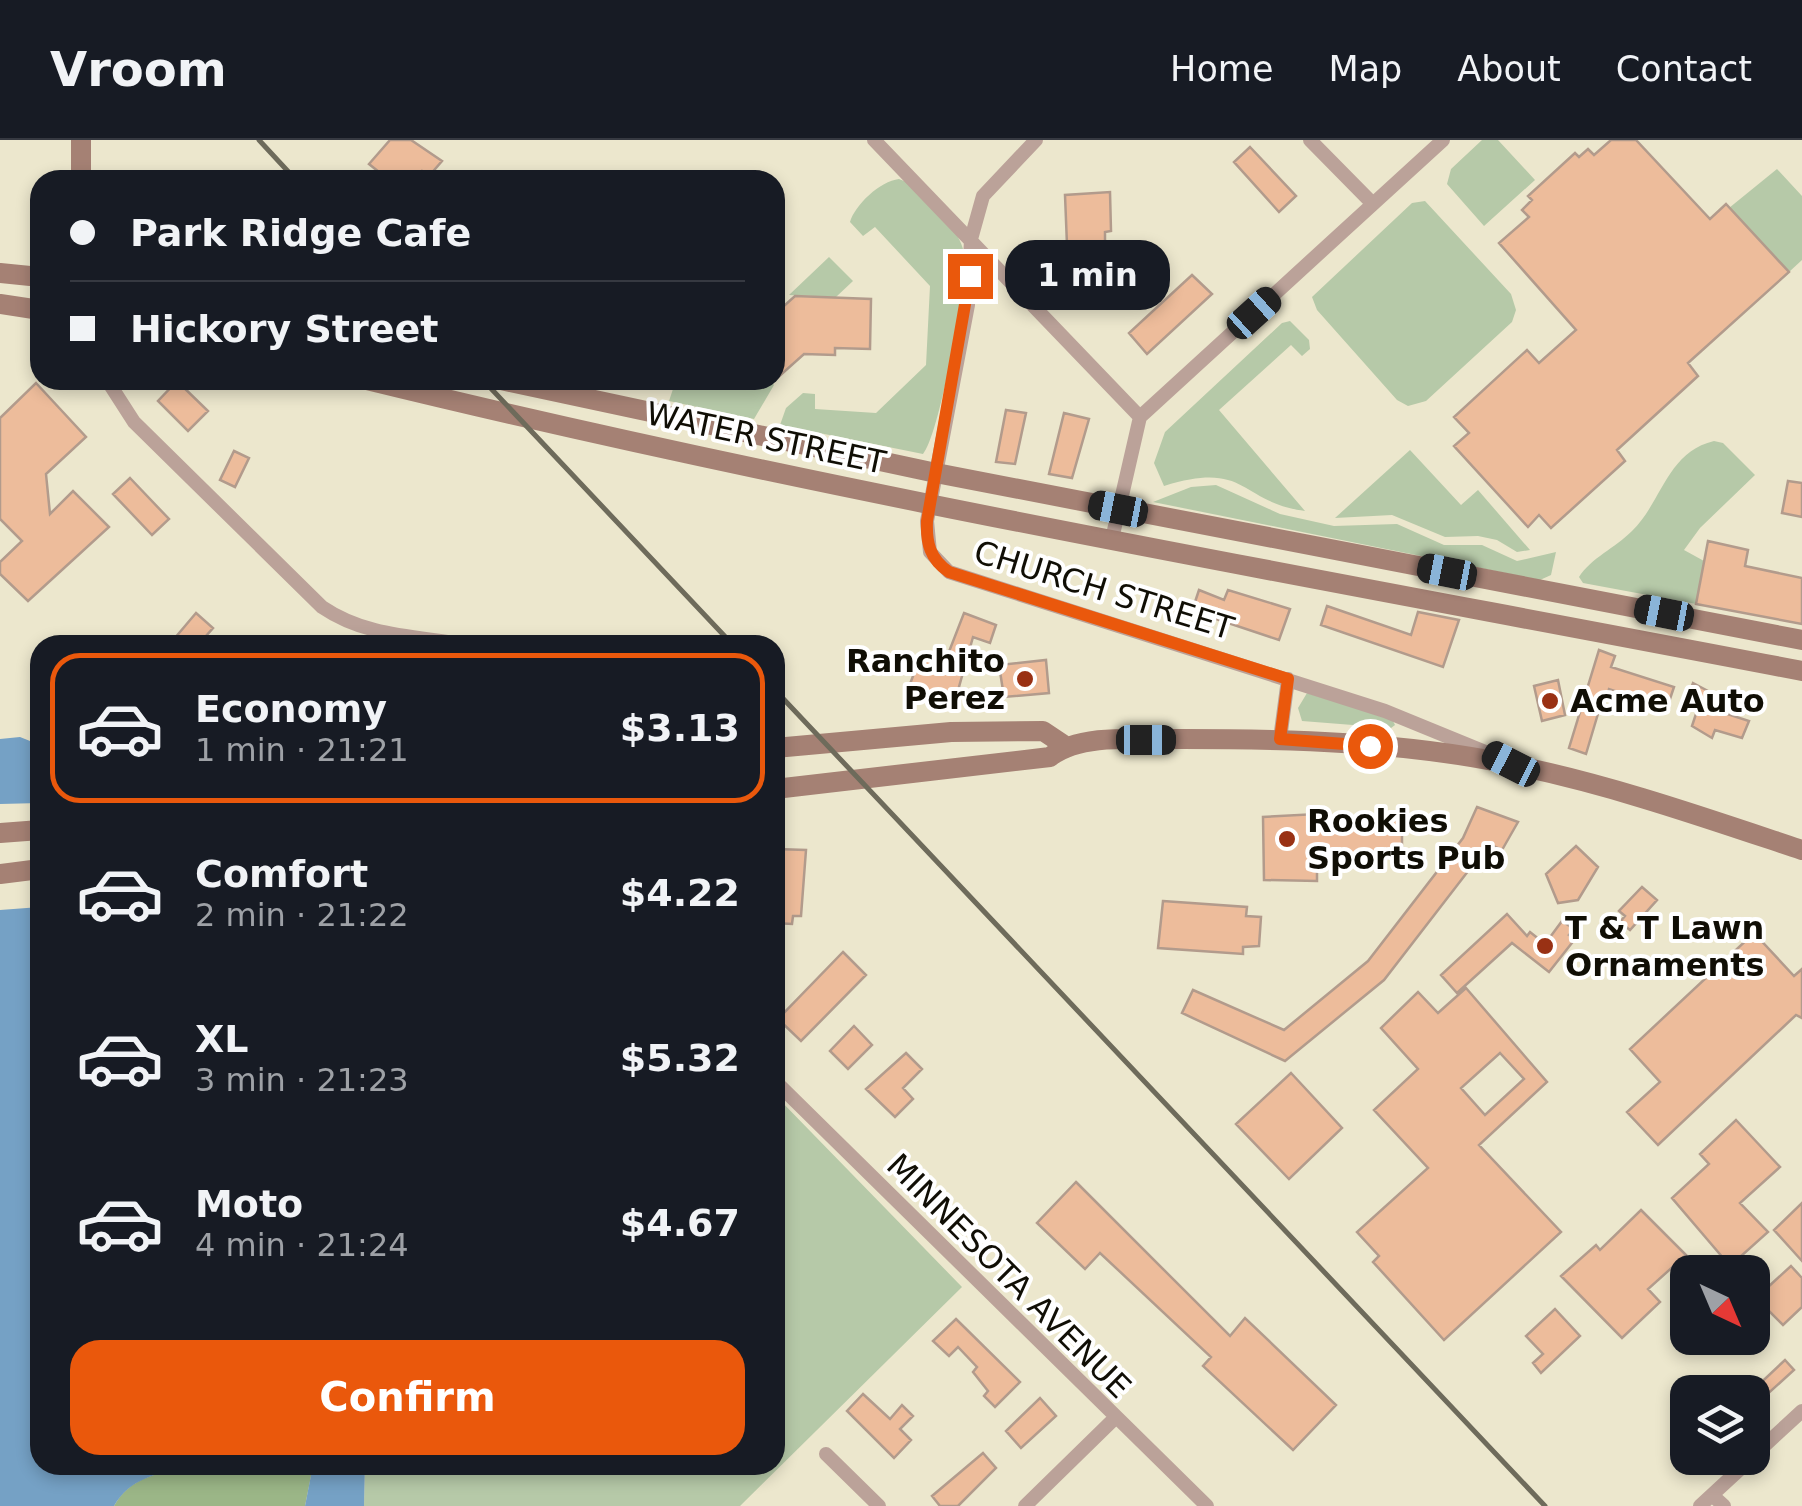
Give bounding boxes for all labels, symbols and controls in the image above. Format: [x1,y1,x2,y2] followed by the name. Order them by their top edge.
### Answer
[50,41,227,97] text: Vroom
[1170,49,1273,89] text: Home
[1328,49,1402,89] text: Map
[1457,49,1561,89] text: About
[1616,49,1752,89] text: Contact
[130,211,471,255] text: Park Ridge Cafe
[1005,241,1170,311] callout: 1 min
[948,254,993,299] route end
[1037,256,1138,294] text: 1 min
[1222,282,1286,344] car
[130,307,438,351] text: Hickory Street
[643,394,890,482] street label: WATER STREET
[1086,489,1150,529] car
[970,532,1239,648] street label: CHURCH STREET
[1415,552,1479,592] car
[1632,593,1696,633] car
[846,642,1005,717] place label: Ranchito Perez
[1014,668,1036,690] marker: Ranchito Perez
[1570,682,1765,720] place label: Acme Auto
[75,683,165,773] icon: car
[195,687,387,731] text: Economy
[1539,690,1561,712] marker: Acme Auto
[620,706,740,750] text: $3.13
[1348,724,1393,769] route start
[1116,725,1176,755] car
[195,731,409,769] text: 1 min · 21:21
[1477,737,1545,791] car
[1307,802,1505,877] place label: Rookies Sports Pub
[1276,828,1298,850] marker: Rookies Sports Pub
[75,848,165,938] icon: car
[195,852,368,896] text: Comfort
[620,871,740,915] text: $4.22
[195,896,409,934] text: 2 min · 21:22
[1565,909,1765,984] place label: T & T Lawn Ornaments
[1534,935,1556,957] marker: T & T Lawn Ornaments
[75,1013,165,1103] icon: car
[195,1017,249,1061] text: XL
[620,1036,740,1080] text: $5.32
[195,1061,409,1099] text: 3 min · 21:23
[879,1146,1139,1406] street label: MINNESOTA AVENUE
[75,1178,165,1268] icon: car
[195,1182,303,1226] text: Moto
[620,1201,740,1245] text: $4.67
[195,1226,409,1264] text: 4 min · 21:24
[1670,1255,1770,1355] north arrow
[1670,1255,1770,1475] map controls
[70,1340,745,1455] button: Confirm
[1670,1375,1770,1475] button: layers

